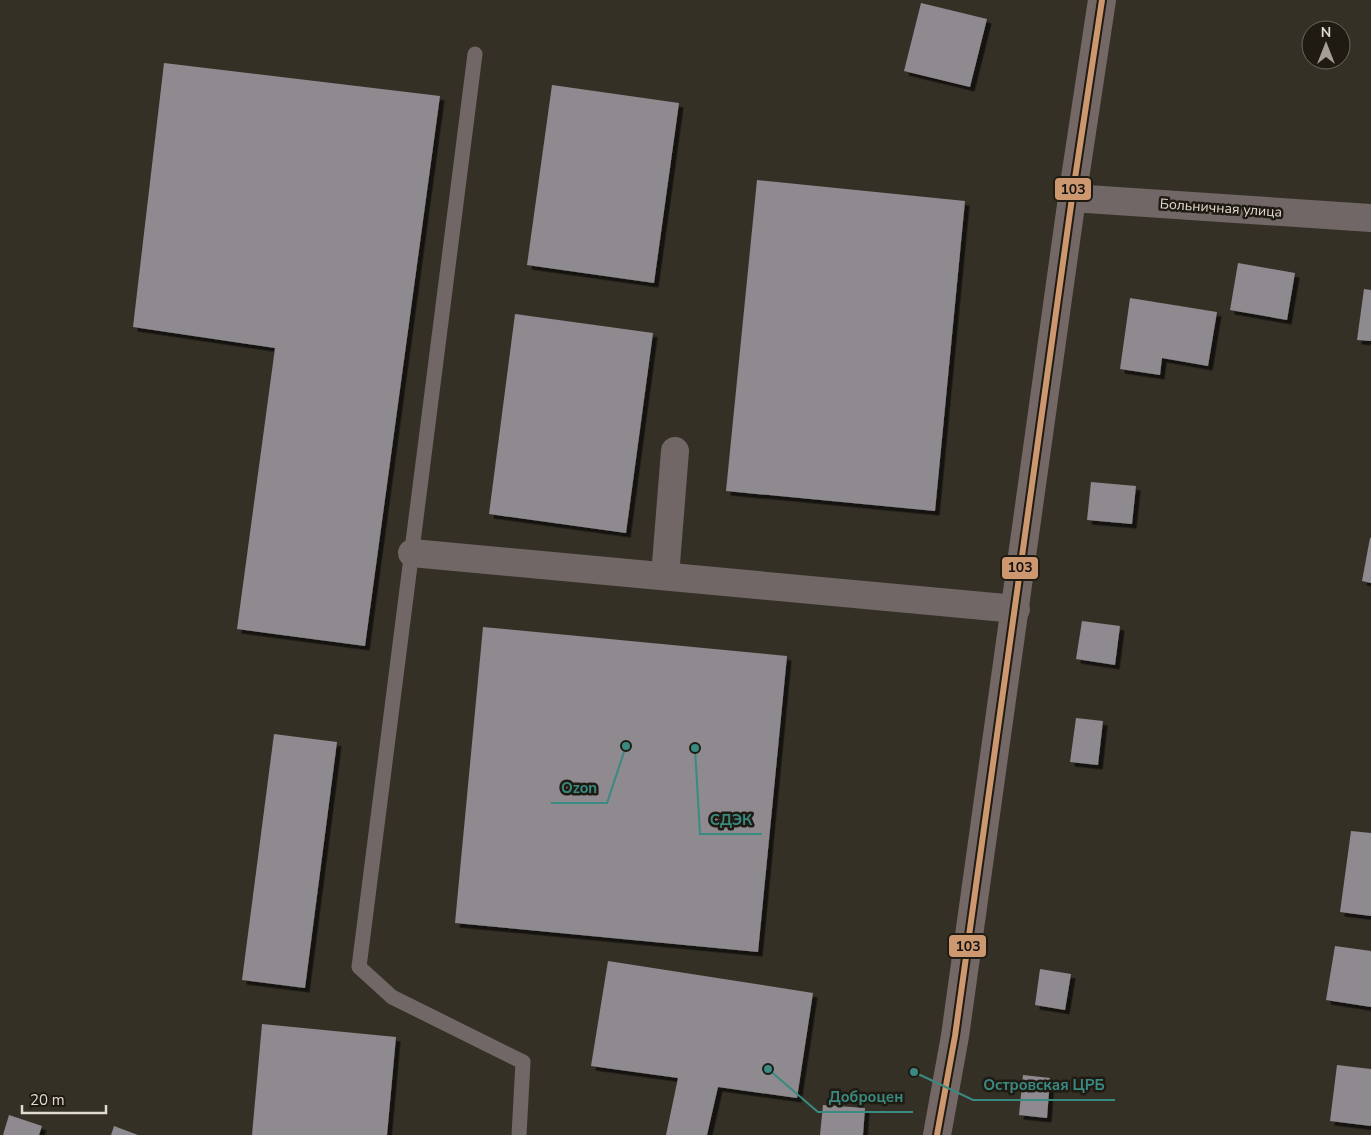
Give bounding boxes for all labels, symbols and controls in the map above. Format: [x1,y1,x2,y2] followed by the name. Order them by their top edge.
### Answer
[1301,20,1351,70] north arrow
[1321,23,1331,42] text: N
[1054,177,1092,201] line badge: 103
[1060,180,1086,199] text: 103
[1159,194,1283,222] street label: Больничная улица
[1001,556,1039,580] line badge: 103
[1007,558,1033,577] text: 103
[551,773,607,803] callout: Ozon
[561,778,597,798] text: Ozon
[700,804,762,834] callout: СДЭК
[710,810,753,830] text: СДЭК
[948,934,987,958] line badge: 103
[955,937,981,956] text: 103
[973,1070,1115,1100] callout: Островская ЦРБ
[983,1075,1105,1095] text: Островская ЦРБ
[22,1082,106,1114] scale bar
[818,1082,913,1112] callout: Доброцен
[829,1087,903,1107] text: Доброцен
[30,1090,65,1110] text: 20 m

